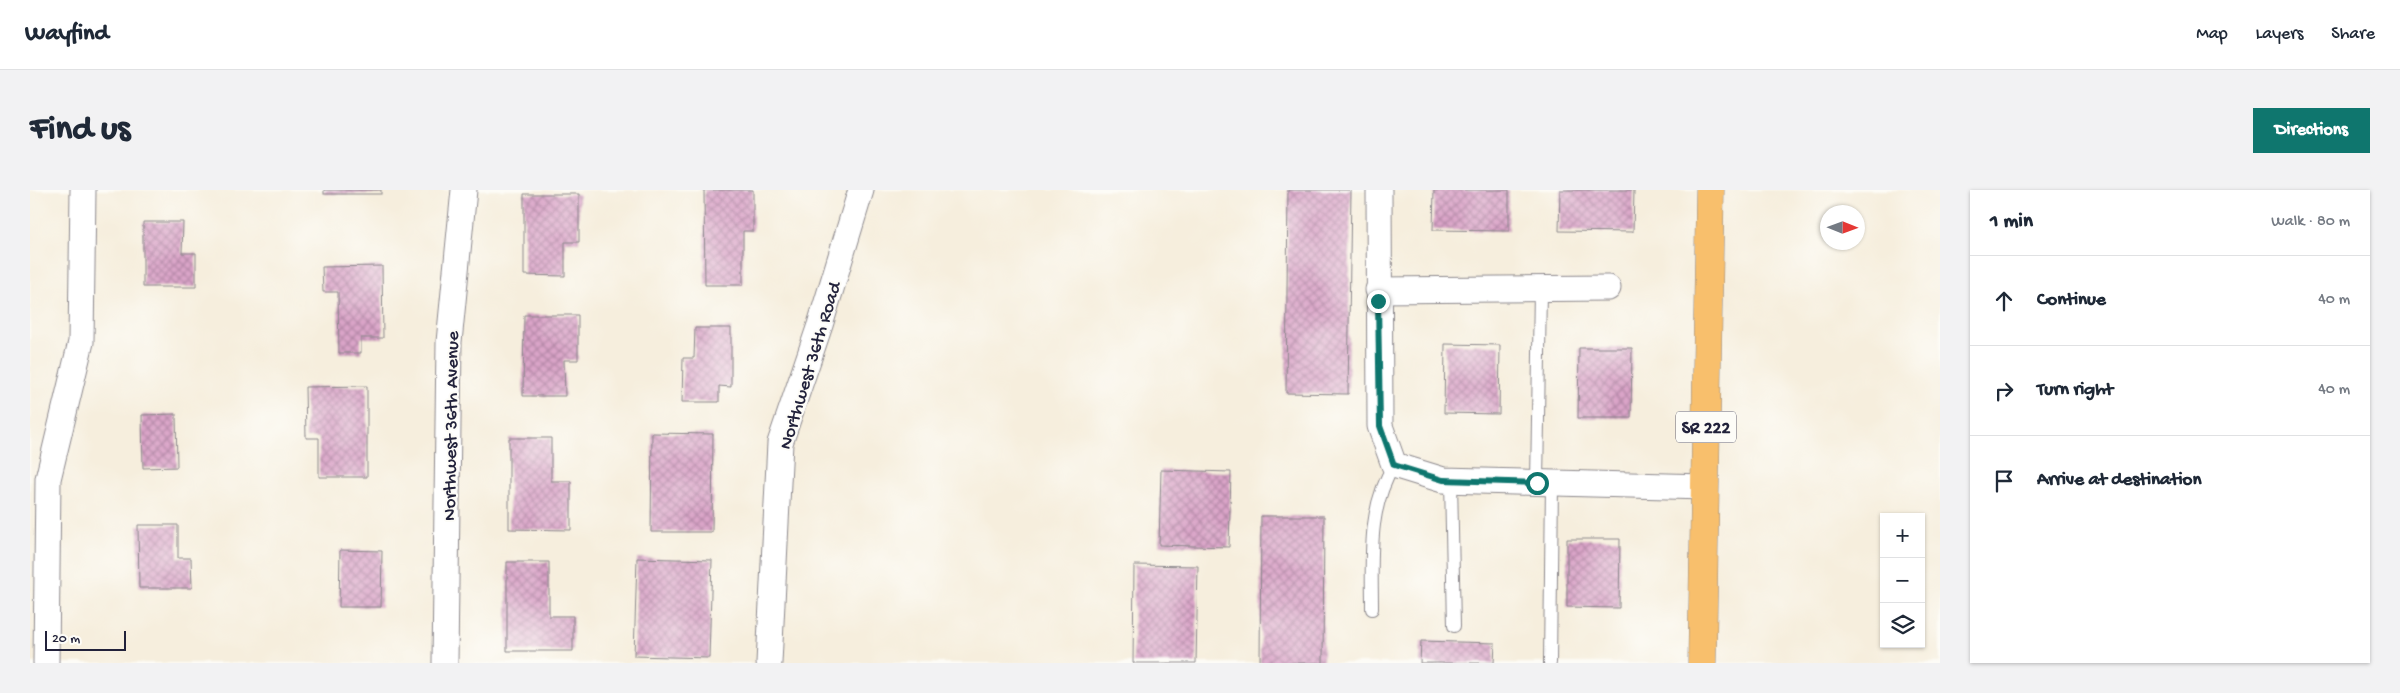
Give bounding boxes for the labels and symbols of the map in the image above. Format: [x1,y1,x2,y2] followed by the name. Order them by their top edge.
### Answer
[1820,205,1865,250] north arrow
[775,278,848,453] street label: Northwest 36th Road
[1367,290,1390,313] route end
[439,331,466,521] street label: Northwest 36th Avenue
[1676,412,1736,442] road number: SR 222
[1526,472,1549,495] route start
[45,628,126,651] scale bar

